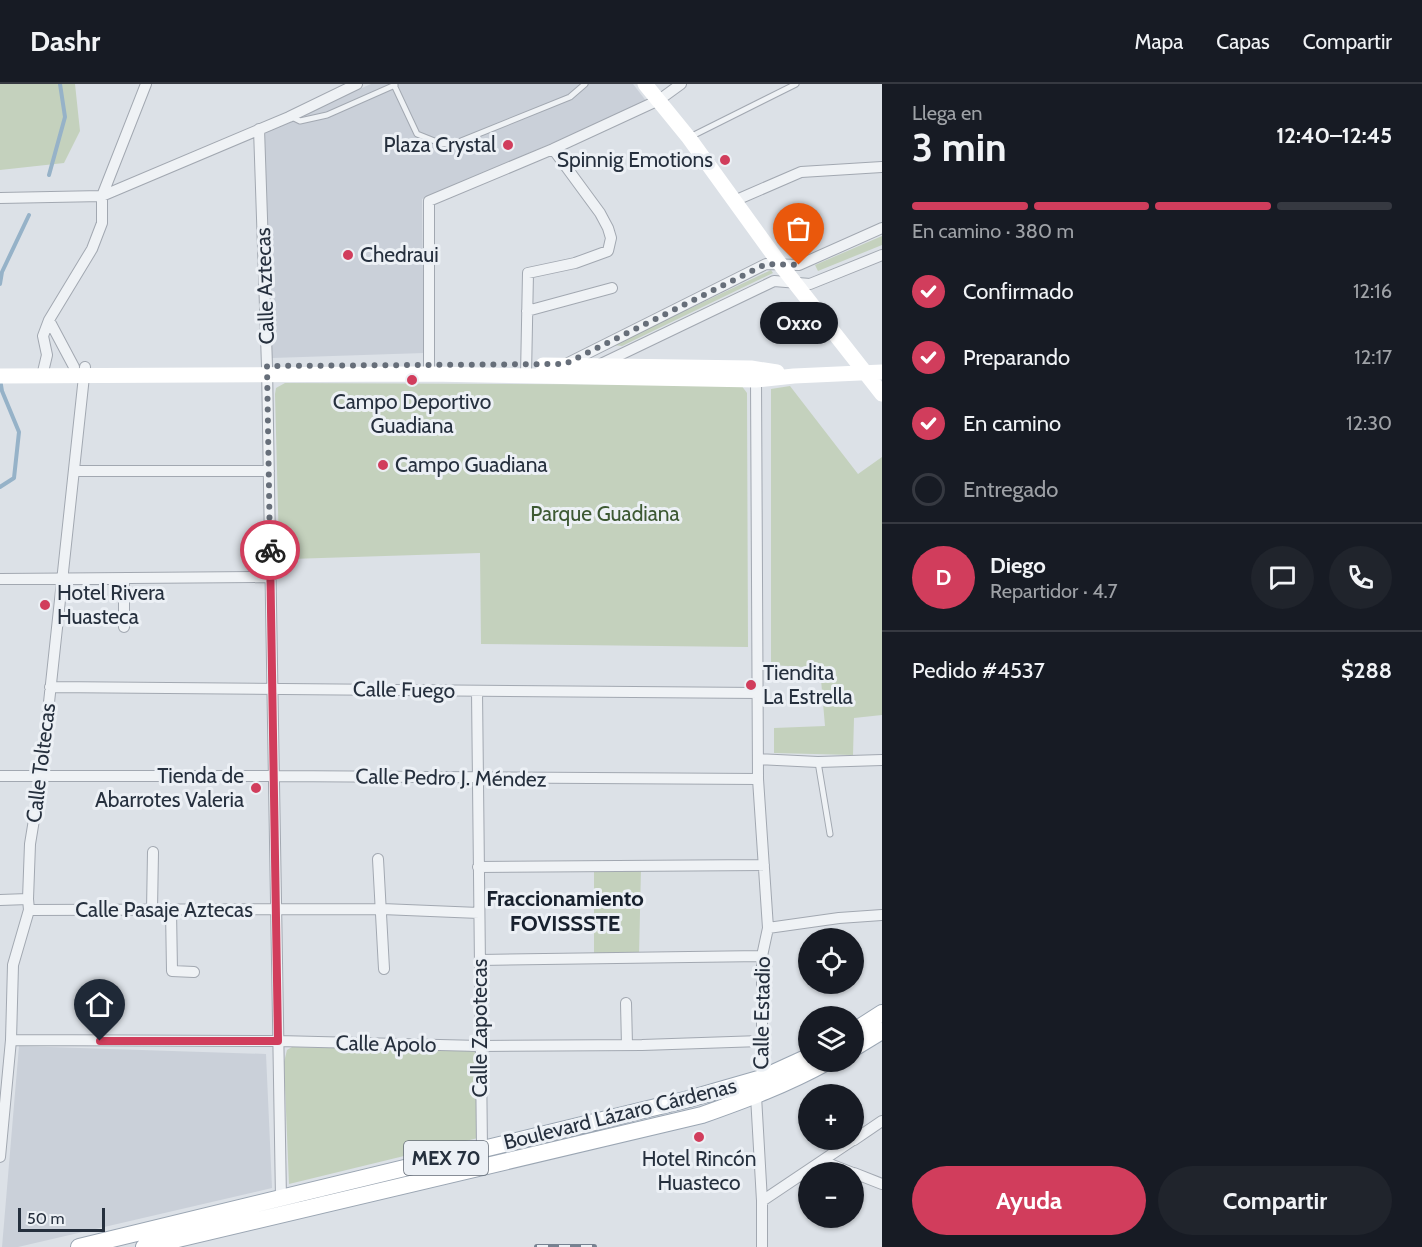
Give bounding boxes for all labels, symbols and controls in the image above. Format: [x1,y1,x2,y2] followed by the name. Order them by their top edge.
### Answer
[30,24,100,58] text: Dashr
[1135,29,1183,54] text: Mapa
[1216,29,1270,54] text: Capas
[1303,29,1392,54] text: Compartir
[912,101,982,125] text: Llega en
[1276,122,1392,149] text: 12:40–12:45
[912,123,1007,171] text: 3 min
[384,132,496,157] place label: Plaza Crystal
[501,138,515,152] marker: Plaza Crystal
[557,147,713,172] place label: Spinnig Emotions
[718,153,732,167] marker: Spinnig Emotions
[773,203,824,265] pin
[782,212,815,245] icon: bag
[912,219,1074,243] text: En camino · 380 m
[250,227,279,345] street label: Calle Aztecas
[360,242,439,267] place label: Chedraui
[341,248,355,262] marker: Chedraui
[912,275,945,308] icon: check
[963,278,1074,305] text: Confirmado
[1353,279,1392,303] text: 12:16
[760,301,838,343] callout: Oxxo
[776,311,822,335] text: Oxxo
[912,341,945,374] icon: check
[963,344,1070,371] text: Preparando
[1354,345,1392,369] text: 12:17
[405,373,419,387] marker: Campo Deportivo Guadiana
[333,389,491,438] place label: Campo Deportivo Guadiana
[912,407,945,440] icon: check
[963,410,1061,437] text: En camino
[1346,411,1392,435] text: 12:30
[395,452,547,477] place label: Campo Guadiana
[376,458,390,472] marker: Campo Guadiana
[963,476,1058,503] text: Entregado
[530,501,680,526] park label: Parque Guadiana
[240,520,300,580] courier
[254,534,287,567] icon: bike
[1251,546,1314,609] button: chat
[1329,546,1392,609] button: phone
[990,552,1046,579] text: Diego
[936,564,951,591] text: D
[990,579,1118,603] text: Repartidor · 4.7
[57,580,165,629] place label: Hotel Rivera Huasteca
[38,598,52,612] marker: Hotel Rivera Huasteca
[912,657,1045,684] text: Pedido #4537
[1341,657,1392,684] text: $288
[763,660,853,709] place label: Tiendita La Estrella
[353,676,455,703] street label: Calle Fuego
[744,678,758,692] marker: Tiendita La Estrella
[21,701,60,824] street label: Calle Toltecas
[95,763,244,812] place label: Tienda de Abarrotes Valeria
[355,763,547,792] street label: Calle Pedro J. Méndez
[249,781,263,795] marker: Tienda de Abarrotes Valeria
[486,885,644,937] district label: Fraccionamiento FOVISSSTE
[75,897,253,923] street label: Calle Pasaje Aztecas
[798,928,864,1228] map controls
[798,928,864,994] button: locate
[748,956,775,1070] street label: Calle Estadio
[467,958,492,1097] street label: Calle Zapotecas
[74,979,125,1041] pin
[83,988,116,1021] icon: home
[798,1006,864,1072] button: layers
[335,1030,437,1057] street label: Calle Apolo
[501,1072,739,1155] street label: Boulevard Lázaro Cárdenas
[798,1084,864,1150] button: +
[692,1130,706,1144] marker: Hotel Rincón Huasteco
[404,1141,488,1175] road number: MEX 70
[642,1146,756,1195] place label: Hotel Rincón Huasteco
[798,1162,864,1228] button: −
[912,1166,1146,1235] button: Ayuda
[1158,1166,1392,1235] button: Compartir
[18,1205,105,1232] scale bar
[27,1209,64,1228] text: 50 m

